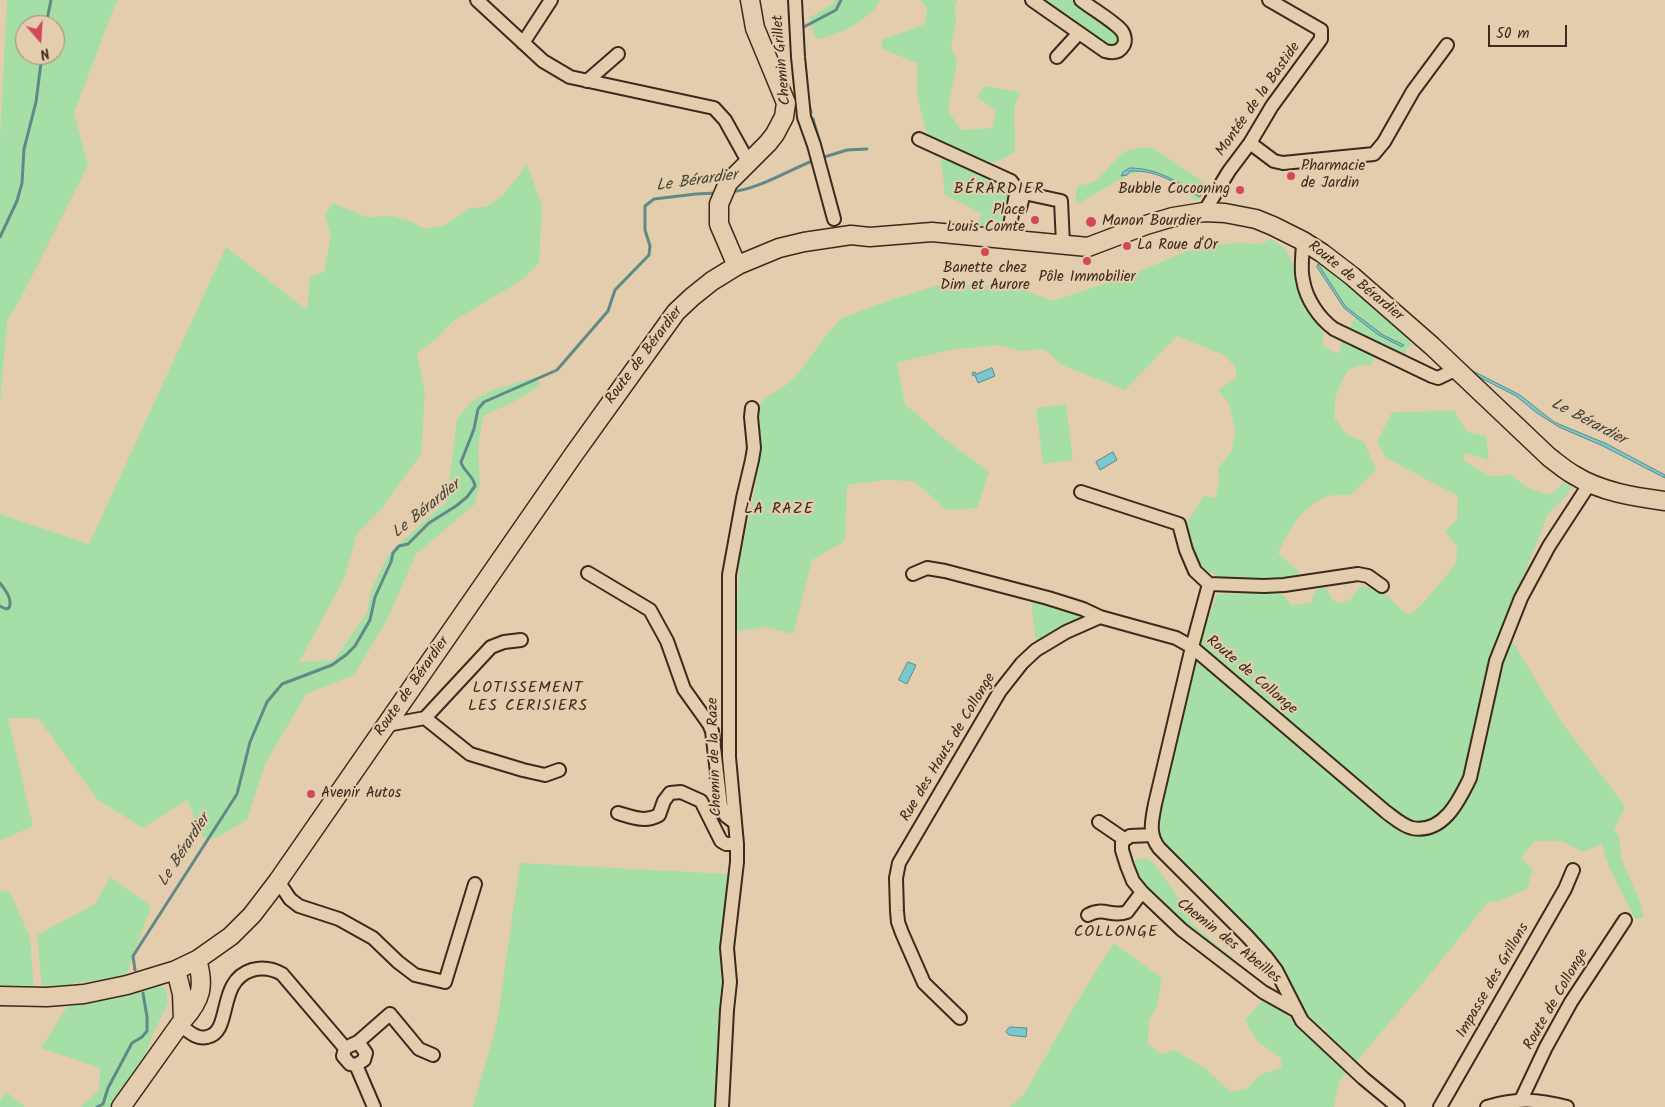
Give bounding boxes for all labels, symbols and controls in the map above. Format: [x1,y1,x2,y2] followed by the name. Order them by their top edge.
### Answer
[770,14,796,106] street label: Chemin Grillet
[15,15,65,65] north arrow
[1490,15,1569,47] scale bar
[1496,22,1530,46] text: 50 m
[1213,39,1305,161] street label: Montée de la Bastide
[37,41,52,65] text: N
[1301,158,1365,193] place label: Pharmacie de Jardin
[655,167,739,197] water label: Le Bérardier
[1285,170,1297,182] marker: Pharmacie de Jardin
[952,180,1046,200] district label: BÉRARDIER
[1118,181,1230,199] place label: Bubble Cocooning
[1234,184,1246,196] marker: Bubble Cocooning
[947,202,1025,237] place label: Place Louis Comte
[1102,213,1201,231] place label: Manon Bourdier
[1029,214,1041,226] marker: Place Louis Comte
[1084,215,1098,229] marker: Manon Bourdier
[1137,237,1218,255] place label: La Roue d'Or
[1304,238,1406,326] street label: Route de Bérardier
[1121,240,1133,252] marker: La Roue d'Or
[979,246,991,258] marker: Banette chez Dim et Aurore
[1081,255,1093,267] marker: Pôle Immobilier
[940,260,1030,295] place label: Banette chez Dim et Aurore
[1038,269,1136,287] place label: Pôle Immobilier
[602,304,688,408] street label: Route de Bérardier
[1547,395,1629,451] water label: Le Bérardier
[389,477,465,543] water label: Le Bérardier
[743,500,815,520] district label: LA RAZE
[1202,633,1300,719] street label: Route de Collonge
[372,634,454,740] street label: Route de Bérardier
[898,671,1000,825] street label: Rue des Hauts de Collonge
[466,679,590,717] district label: LOTISSEMENT LES CERISIERS
[705,697,727,817] street label: Chemin de la Raze
[321,785,401,803] place label: Avenir Autos
[305,788,317,800] marker: Avenir Autos
[155,811,215,891] water label: Le Bérardier
[1172,896,1284,988] street label: Chemin des Abeilles
[1454,921,1534,1041] street label: Impasse des Grillons
[1073,923,1159,943] district label: COLLONGE
[1521,946,1593,1054] street label: Route de Collonge

